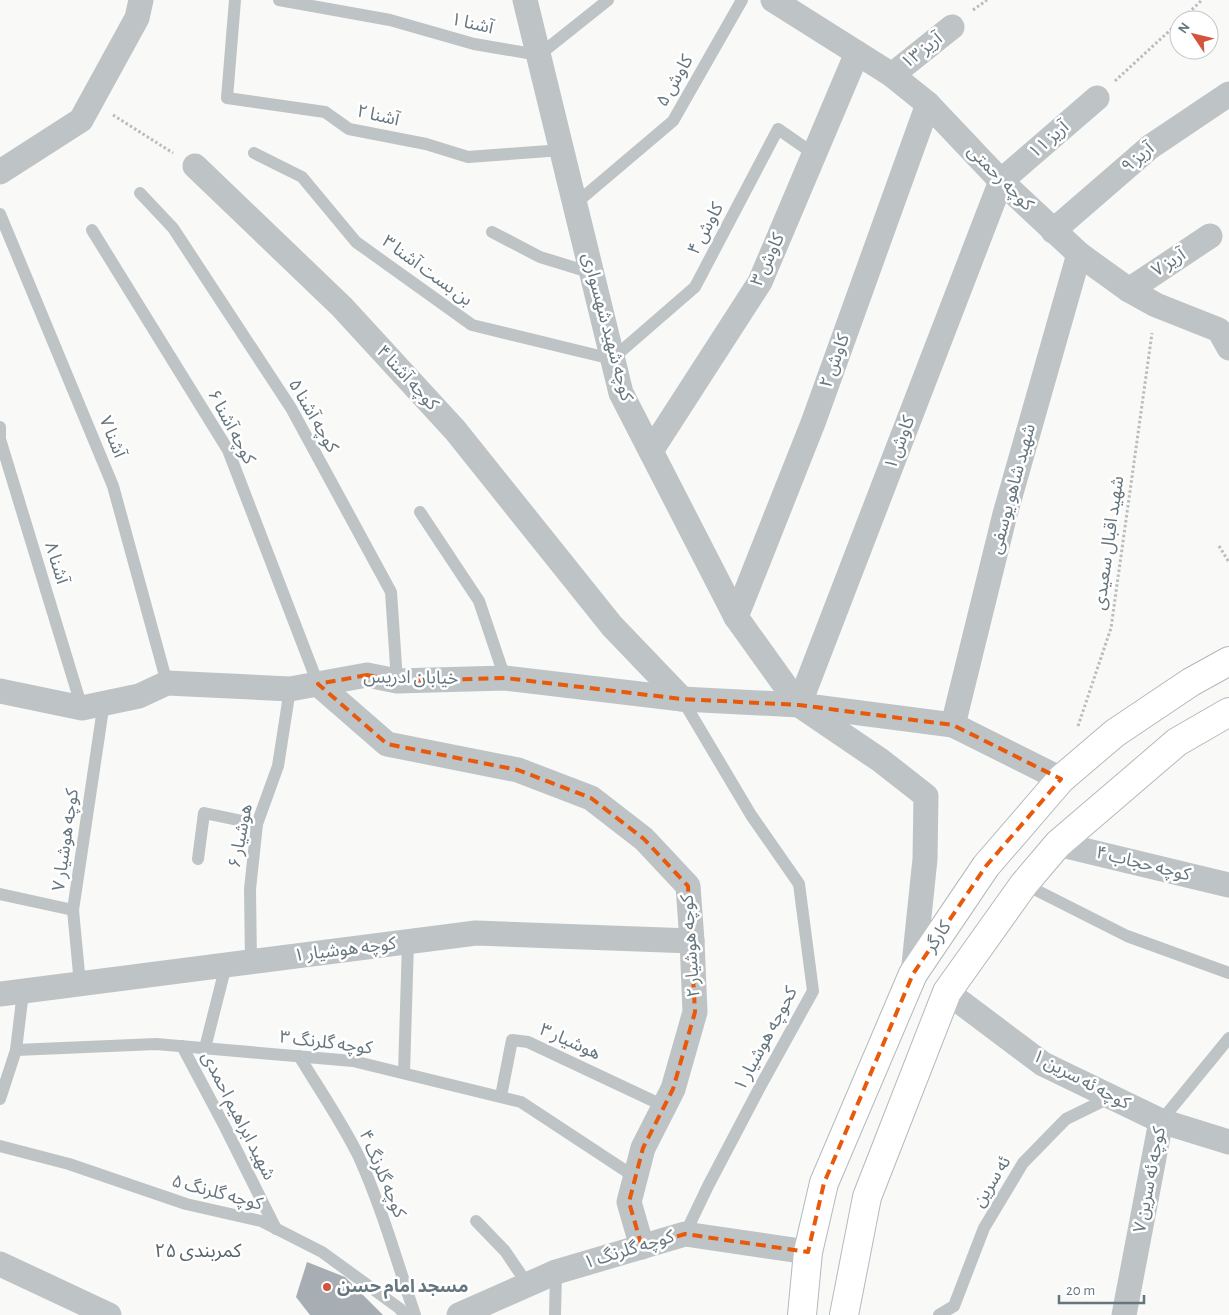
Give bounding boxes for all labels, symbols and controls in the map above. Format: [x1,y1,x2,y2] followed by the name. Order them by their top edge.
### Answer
[449,9,496,38] street label: آشنا ۱
[1169,10,1219,60] north arrow
[1176,20,1193,36] text: N
[897,28,947,73] street label: آریز ۱۳
[653,52,698,110] street label: کاوش ۵
[355,101,402,130] street label: آشنا ۲
[1025,117,1074,163] street label: آریز ۱۱
[1118,138,1159,177] street label: آریز ۹
[963,142,1037,216] street label: کوچه رحمتی
[685,200,728,258] street label: کاوش ۴
[748,230,789,289] street label: کاوش ۳
[378,231,476,310] street label: بن بست آشنا ۳
[1148,244,1190,281] street label: آریز ۷
[578,251,636,404] street label: کوچه شهید شهسواری
[817,331,854,391] street label: کاوش ۲
[372,341,443,415] street label: کوچه آشنا ۴
[284,376,342,457] street label: کوچه آشنا ۵
[203,386,259,468] street label: کوچه آشنا ۶
[96,413,130,461] street label: آشنا ۷
[882,413,920,473] street label: کاوش ۱
[987,422,1040,556] street label: شهید شاهو یوسفی
[1091,475,1128,611] street label: شهید اقبال سعیدی
[41,539,72,587] street label: آشنا ۸
[363,668,459,689] street label: خیابان ادریس
[50,787,83,892] street label: کوچه هوشیار ۷
[226,802,257,870] street label: هوشیار ۶
[1094,844,1193,886] street label: کوچه حجاب ۴
[678,893,705,998] street label: کوچه هوشیار ۲
[920,917,956,957] street label: کارگر
[293,935,398,966] street label: کوچه هوشیار ۱
[731,984,802,1094] street label: کحوچه هوشیار ۱
[536,1021,603,1064] street label: هوشیار ۳
[278,1027,374,1059] street label: کوچه گلرنگ ۳
[1029,1047,1133,1114] street label: کوچه ئه سرین ۱
[195,1049,278,1184] street label: شهید ابراهیم احمدی
[1131,1125,1170,1235] street label: کوچه ئه سرین ۷
[355,1127,410,1221] street label: کوچه گلرنگ ۴
[970,1154,1015,1211] street label: ئه سرین
[169,1171,265,1215] street label: کوچه گلرنگ ۵
[581,1227,677,1273] street label: کوچه گلرنگ ۱
[155,1242,243,1262] district label: کمربندی ۲۵
[1059,1272,1144,1304] scale bar
[337,1278,468,1299] place label: مسجد امام حسن
[321,1281,333,1293] marker: مسجد امام حسن
[1066,1283,1095,1298] text: 20 m

